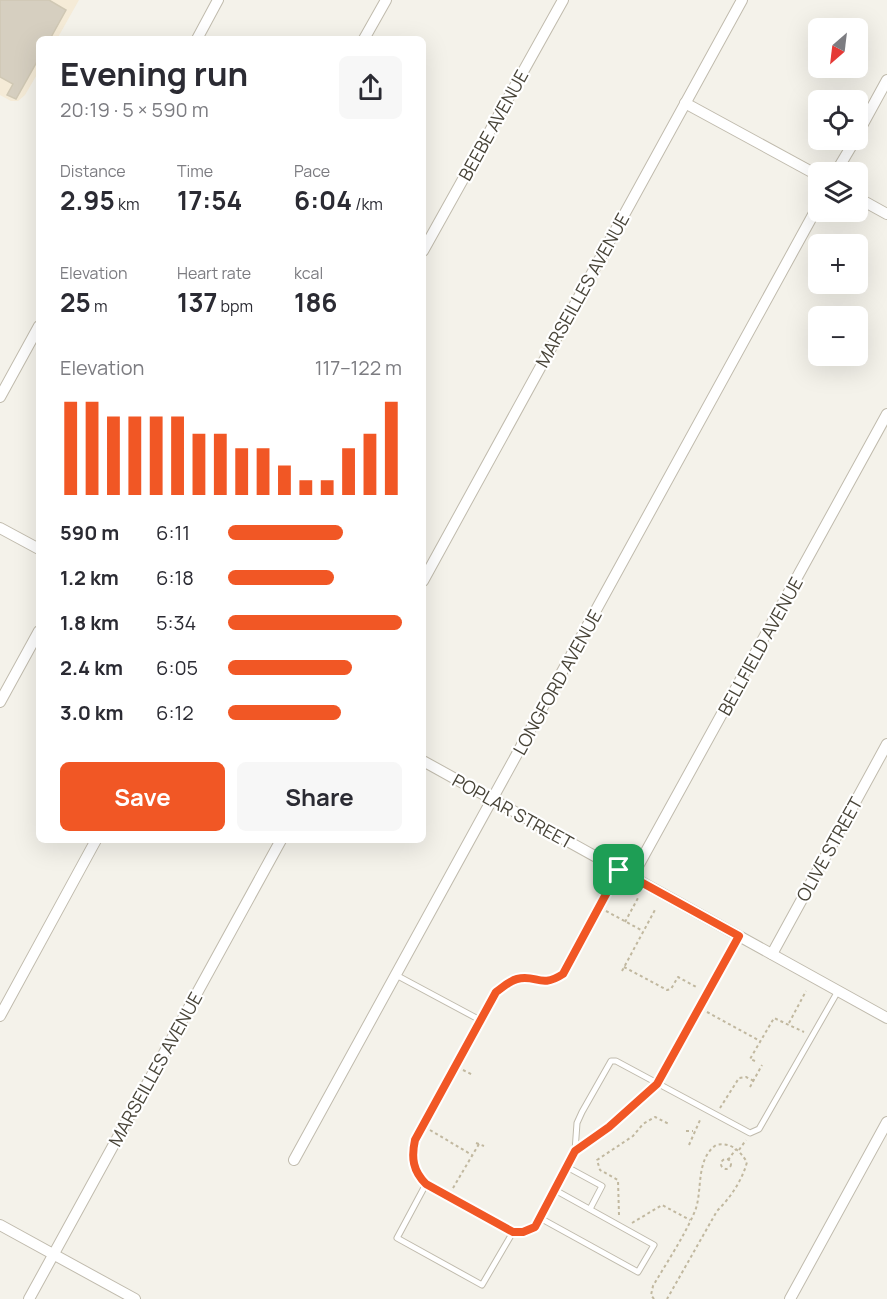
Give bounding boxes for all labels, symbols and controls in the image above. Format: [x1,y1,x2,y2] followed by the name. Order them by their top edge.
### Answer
[808,18,868,78] north arrow
[808,18,868,366] map controls
[60,51,248,96] text: Evening run
[339,56,402,119] button: share
[453,65,533,185] street label: BEEBE AVENUE
[808,90,868,150] button: locate
[60,96,209,123] text: 20:19 · 5 × 590 m
[60,160,126,182] text: Distance
[177,160,213,182] text: Time
[294,160,330,182] text: Pace
[808,162,868,222] button: layers
[60,182,115,218] text: 2.95
[177,182,242,218] text: 17:54
[294,182,352,218] text: 6:04
[115,193,140,215] text: km
[352,193,383,215] text: /km
[530,209,634,371] street label: MARSEILLES AVENUE
[808,234,868,294] button: +
[60,262,128,284] text: Elevation
[177,262,251,284] text: Heart rate
[294,262,323,284] text: kcal
[60,284,91,320] text: 25
[177,284,217,320] text: 137
[294,284,337,320] text: 186
[91,295,108,317] text: m
[217,295,253,317] text: bpm
[808,306,868,366] button: −
[60,354,144,381] text: Elevation
[315,354,402,381] text: 117–122 m
[60,519,119,546] text: 590 m
[156,519,190,546] text: 6:11
[60,564,119,591] text: 1.2 km
[156,564,194,591] text: 6:18
[712,573,808,719] street label: BELLFIELD AVENUE
[507,605,607,759] street label: LONGFORD AVENUE
[60,609,119,636] text: 1.8 km
[156,609,196,636] text: 5:34
[60,654,123,681] text: 2.4 km
[156,654,198,681] text: 6:05
[60,699,124,726] text: 3.0 km
[156,699,194,726] text: 6:12
[60,762,225,831] button: Save
[237,762,402,831] button: Share
[448,768,578,854] street label: POPLAR STREET
[790,792,868,905] street label: OLIVE STREET
[593,844,644,895] pin
[602,853,635,886] icon: arrive
[103,988,207,1150] street label: MARSEILLES AVENUE

